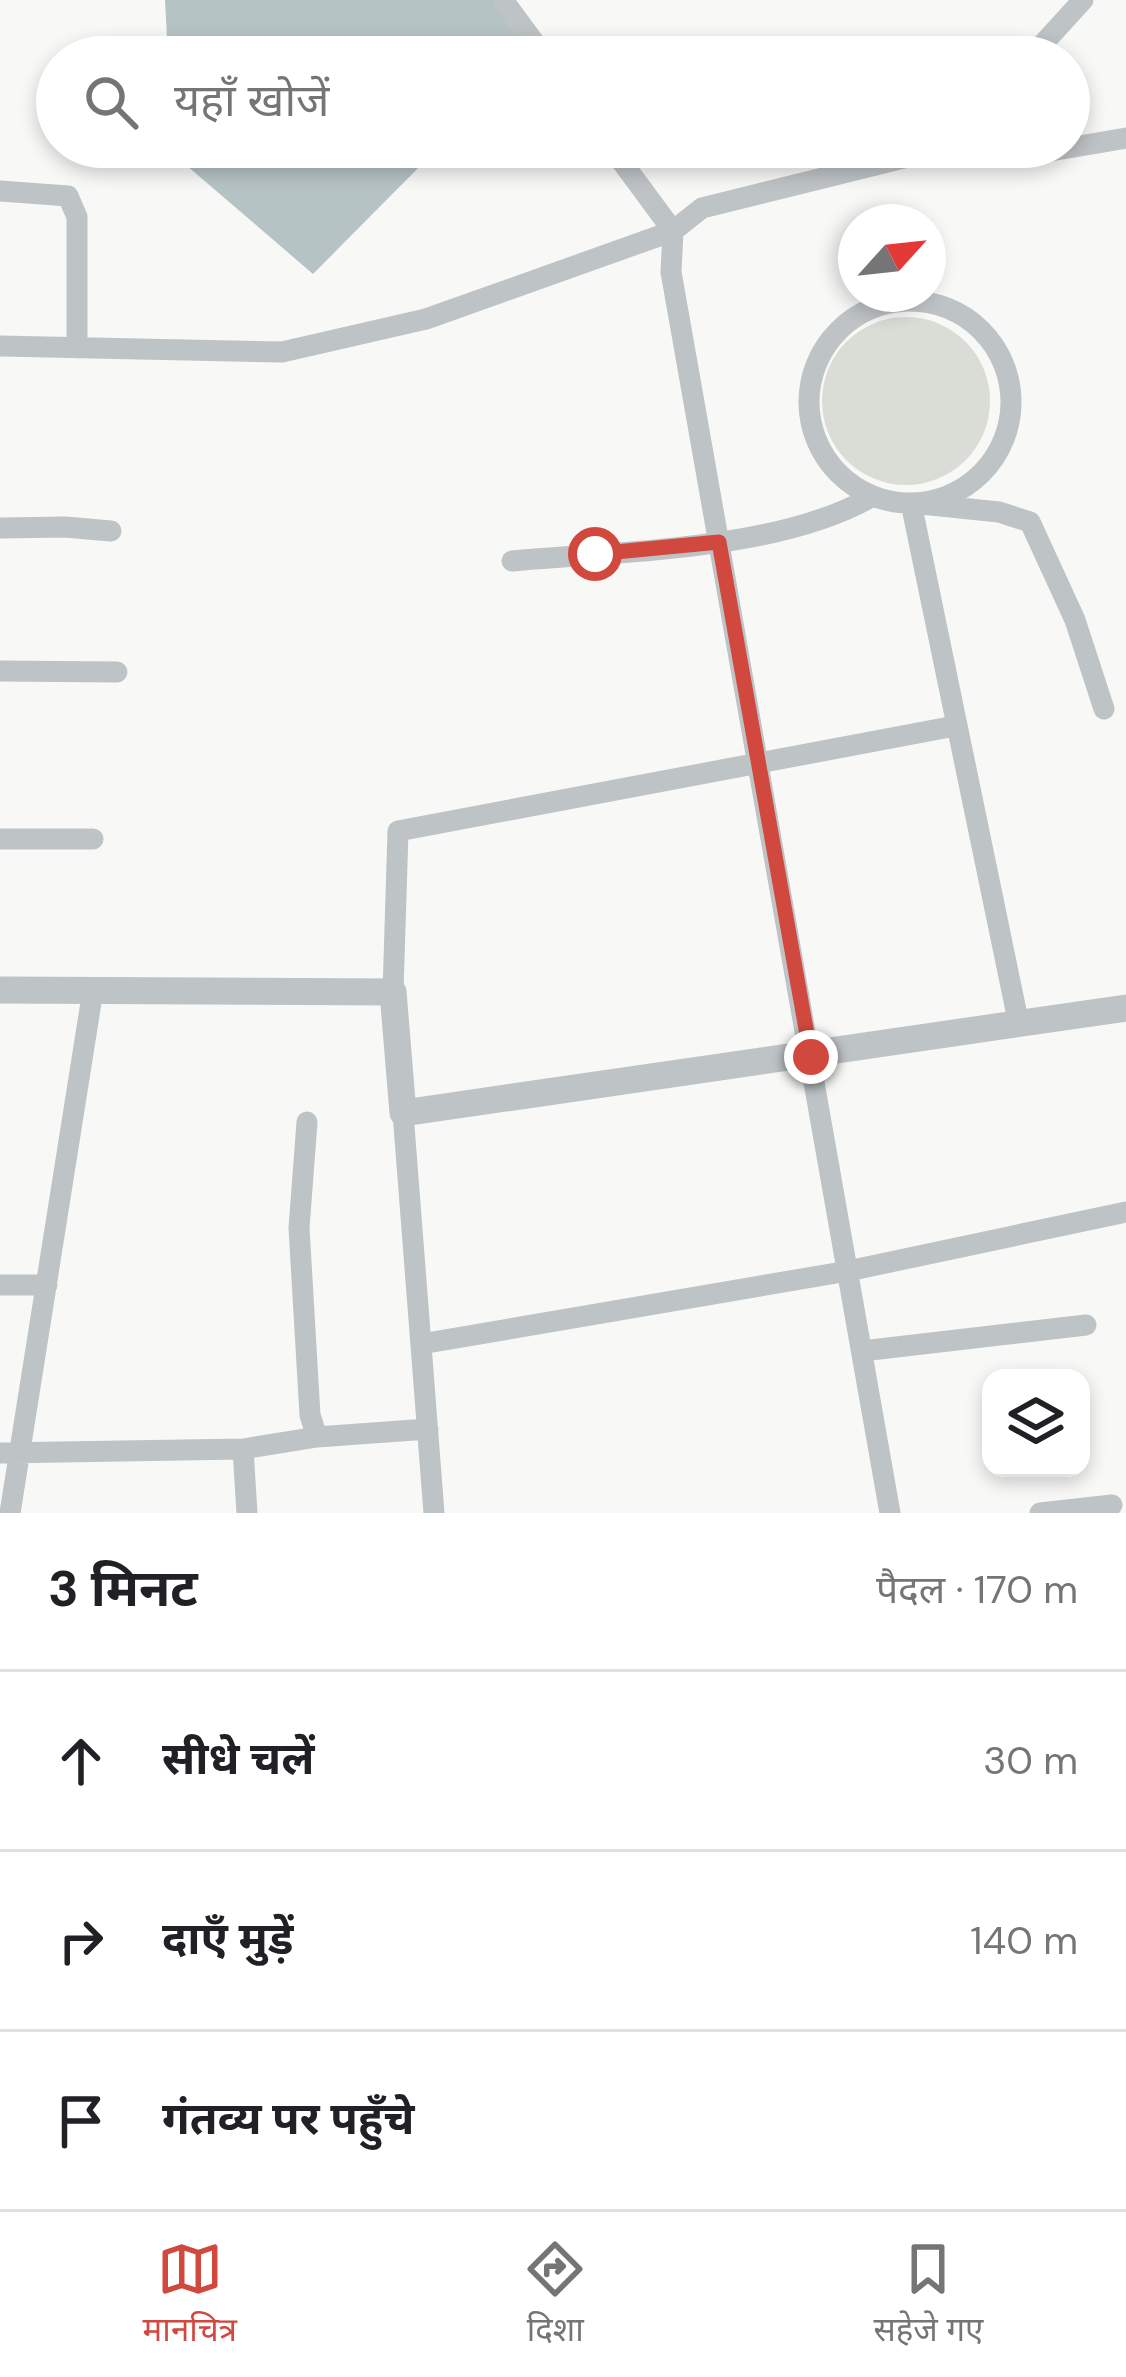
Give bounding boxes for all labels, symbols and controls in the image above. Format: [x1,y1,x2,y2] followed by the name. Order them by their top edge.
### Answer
[36,36,1090,168] search box
[78,69,144,135] icon: search
[174,71,329,130] text: यहाँ खोजें
[838,204,946,312] north arrow
[568,527,622,581] route start
[784,1030,838,1084] route end
[982,1369,1090,1477] map controls
[982,1369,1090,1477] button: layers
[48,1555,198,1622] text: 3 मिनट
[876,1564,1078,1615] text: पैदल · 170 m
[48,1728,114,1794] icon: ahead
[162,1729,314,1788] text: सीधे चलें
[983,1735,1078,1786] text: 30 m
[48,1908,114,1974] icon: right
[162,1909,293,1968] text: दाएँ मुड़ें
[970,1915,1078,1966] text: 140 m
[48,2088,114,2154] icon: arrive
[162,2089,415,2148] text: गंतव्य पर पहुँचे
[143,2236,237,2354] tab: मानचित्र
[522,2236,588,2354] tab: दिशा
[873,2236,983,2354] tab: सहेजे गए

